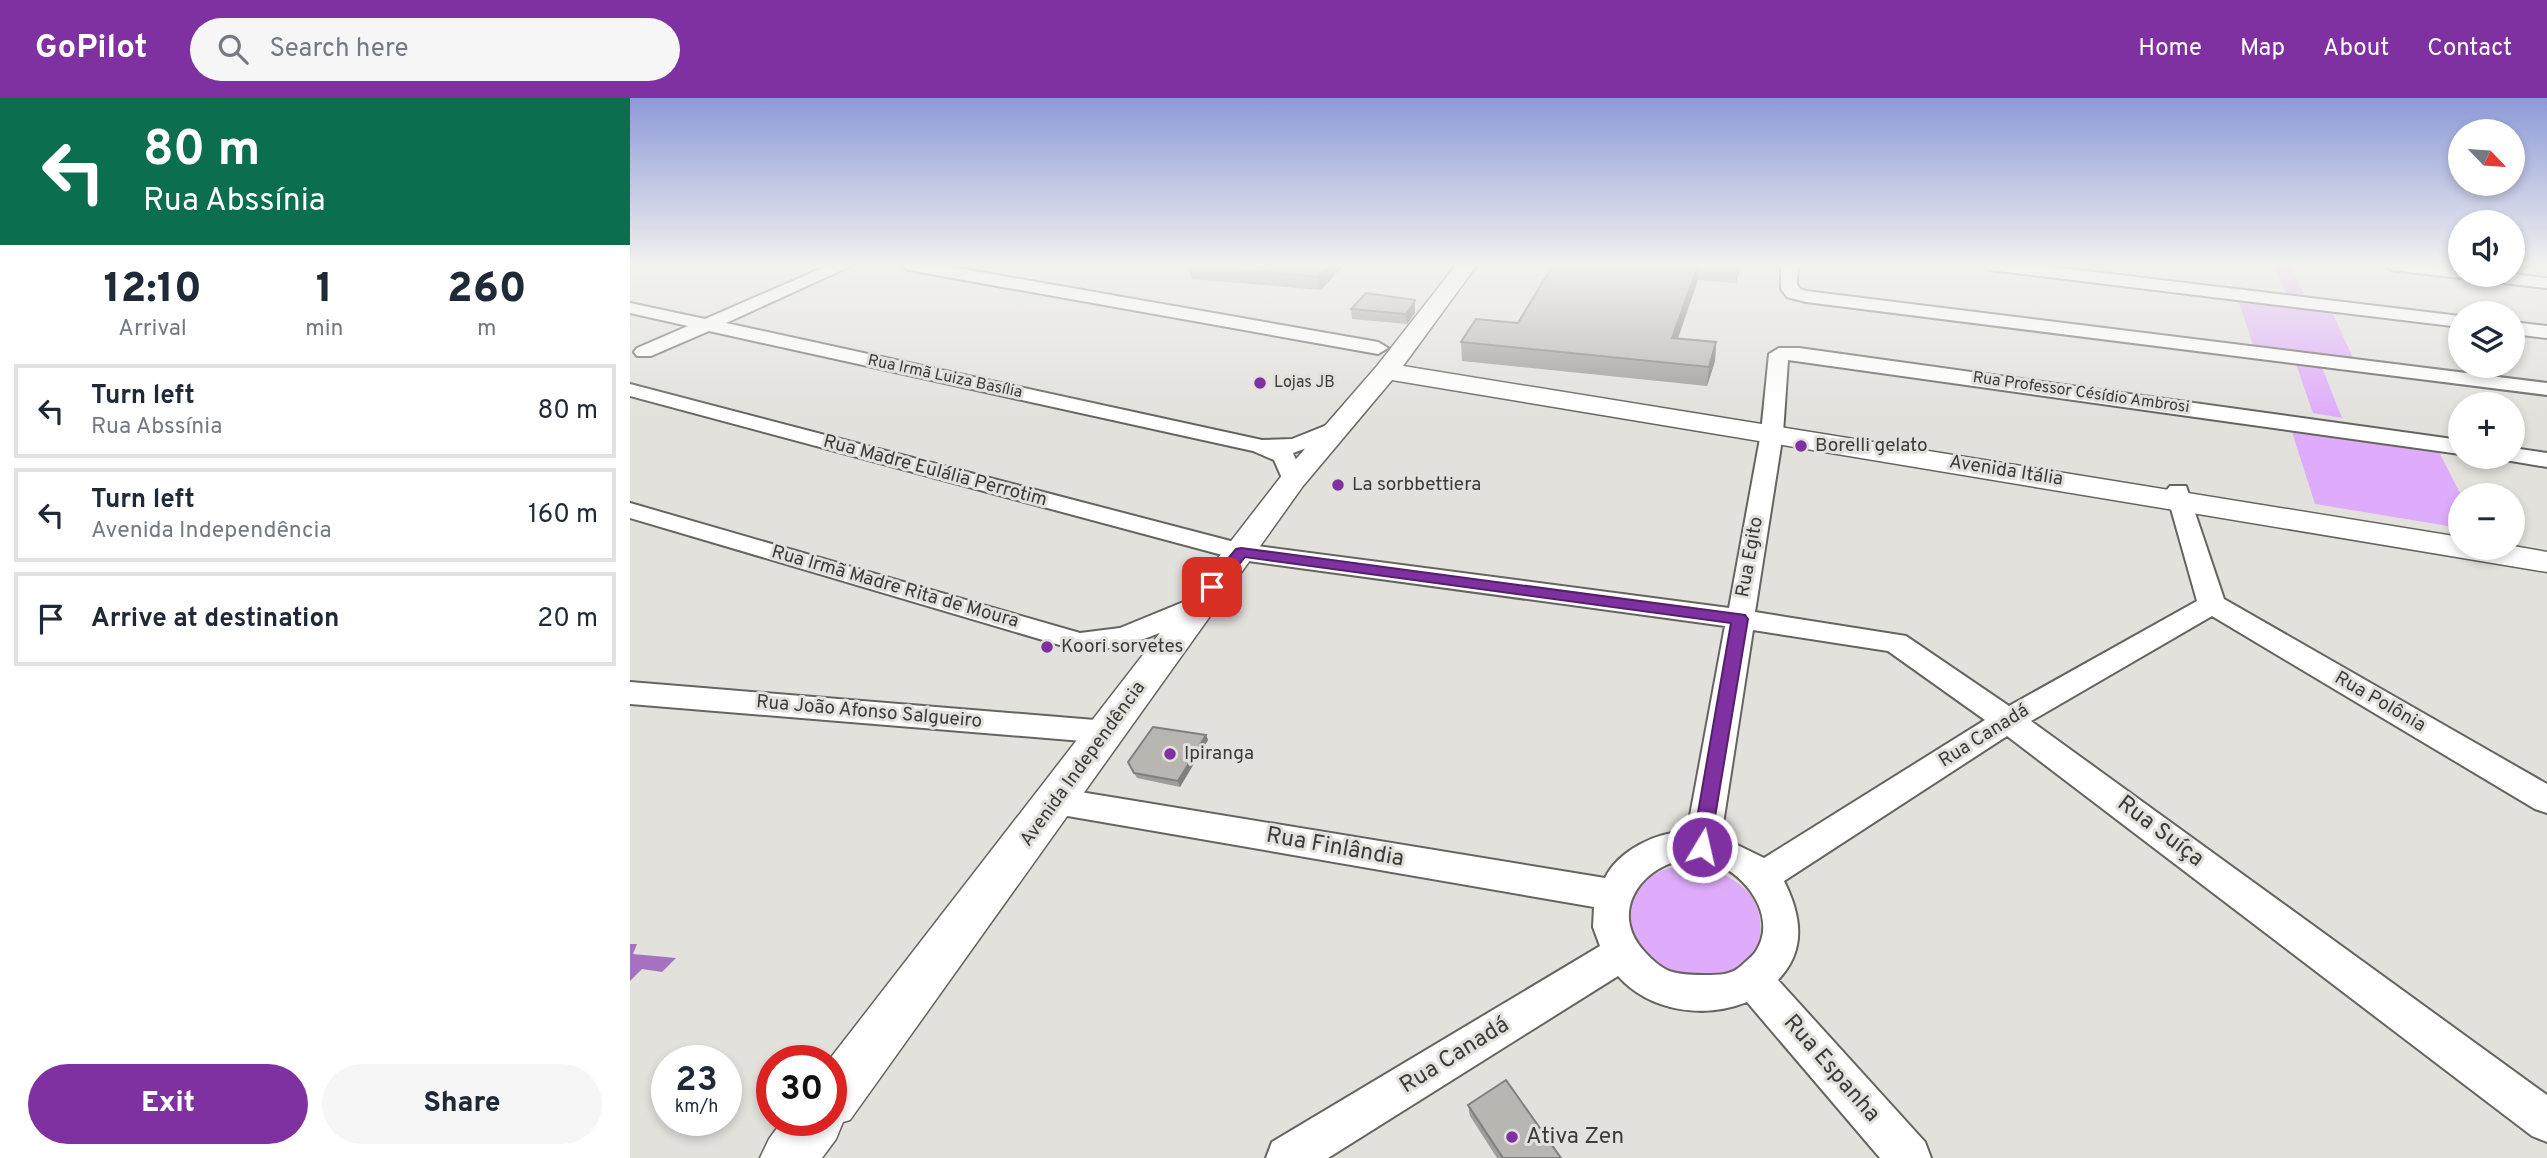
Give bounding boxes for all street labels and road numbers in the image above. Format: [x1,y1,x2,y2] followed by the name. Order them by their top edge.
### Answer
[866,351,1024,403] street label: Rua Irmã Luiza Basília
[1971,368,2191,418] street label: Rua Professor Césídio Ambrosi
[820,430,1050,512] street label: Rua Madre Eulália Perrotim
[1947,450,2065,492] street label: Avenida Itália
[1731,515,1769,599] street label: Rua Egito
[769,540,1021,634] street label: Rua Irmã Madre Rita de Moura
[2330,666,2430,738] street label: Rua Polônia
[1015,677,1151,851] street label: Avenida Independência
[755,690,983,734] street label: Rua João Afonso Salgueiro
[1934,699,2034,773] street label: Rua Canadá
[2111,790,2209,874] street label: Rua Suíça
[1264,822,1406,874] street label: Rua Finlândia
[1776,1009,1886,1129] street label: Rua Espanha
[1395,1011,1515,1101] street label: Rua Canadá

